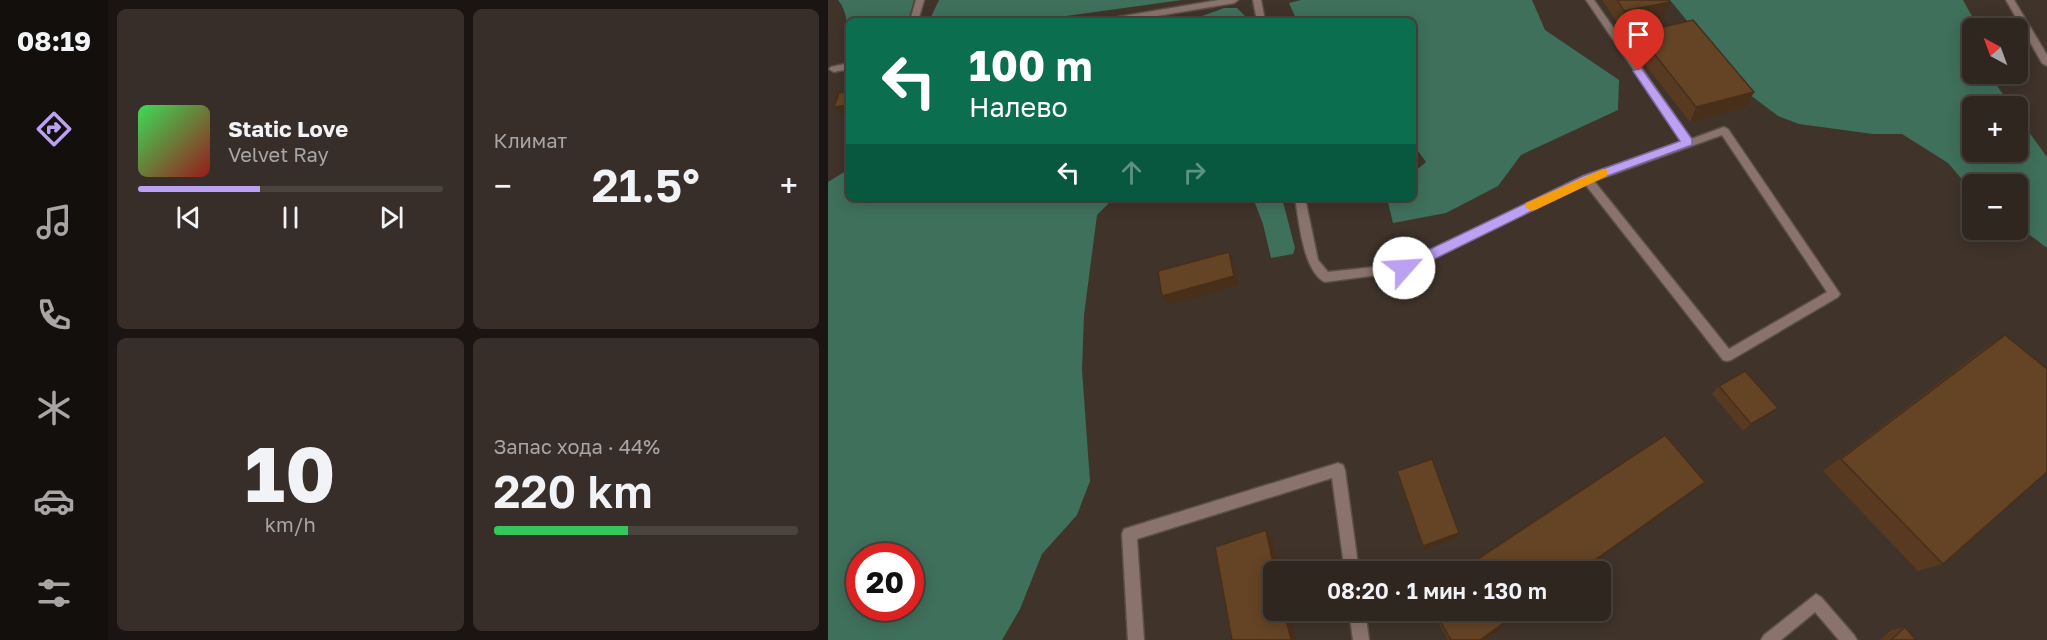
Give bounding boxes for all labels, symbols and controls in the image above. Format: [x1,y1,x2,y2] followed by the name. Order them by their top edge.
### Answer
[1613,9,1664,71] pin
[1622,18,1655,51] icon: arrive
[1962,18,2028,84] north arrow
[1962,18,2028,240] map controls
[17,25,91,57] text: 08:19
[969,40,1092,90] text: 100 m
[870,42,948,120] icon: left
[969,91,1068,123] text: Налево
[1962,96,2028,162] button: +
[33,108,75,150] icon: directions
[228,115,348,142] text: Static Love
[494,128,567,152] text: Климат
[228,142,329,166] text: Velvet Ray
[1052,156,1085,189] icon: left
[1115,156,1148,189] icon: ahead
[1178,156,1211,189] icon: right
[592,158,700,212] text: 21.5°
[494,166,512,205] text: −
[780,166,798,205] text: +
[1962,174,2028,240] button: −
[33,201,75,243] icon: music
[172,201,205,234] icon: previous
[274,201,307,234] icon: pause
[375,201,408,234] icon: next
[1372,236,1436,300] position arrow
[33,294,75,336] icon: phone
[33,387,75,429] icon: climate
[245,426,336,519] text: 10
[494,434,660,458] text: Запас хода · 44%
[494,464,653,518] text: 220 km
[33,480,75,522] icon: car
[265,512,316,536] text: km/h
[846,543,924,621] speed limit sign: 20
[33,572,75,614] icon: filters
[1327,577,1547,604] text: 08:20 · 1 мин · 130 m

